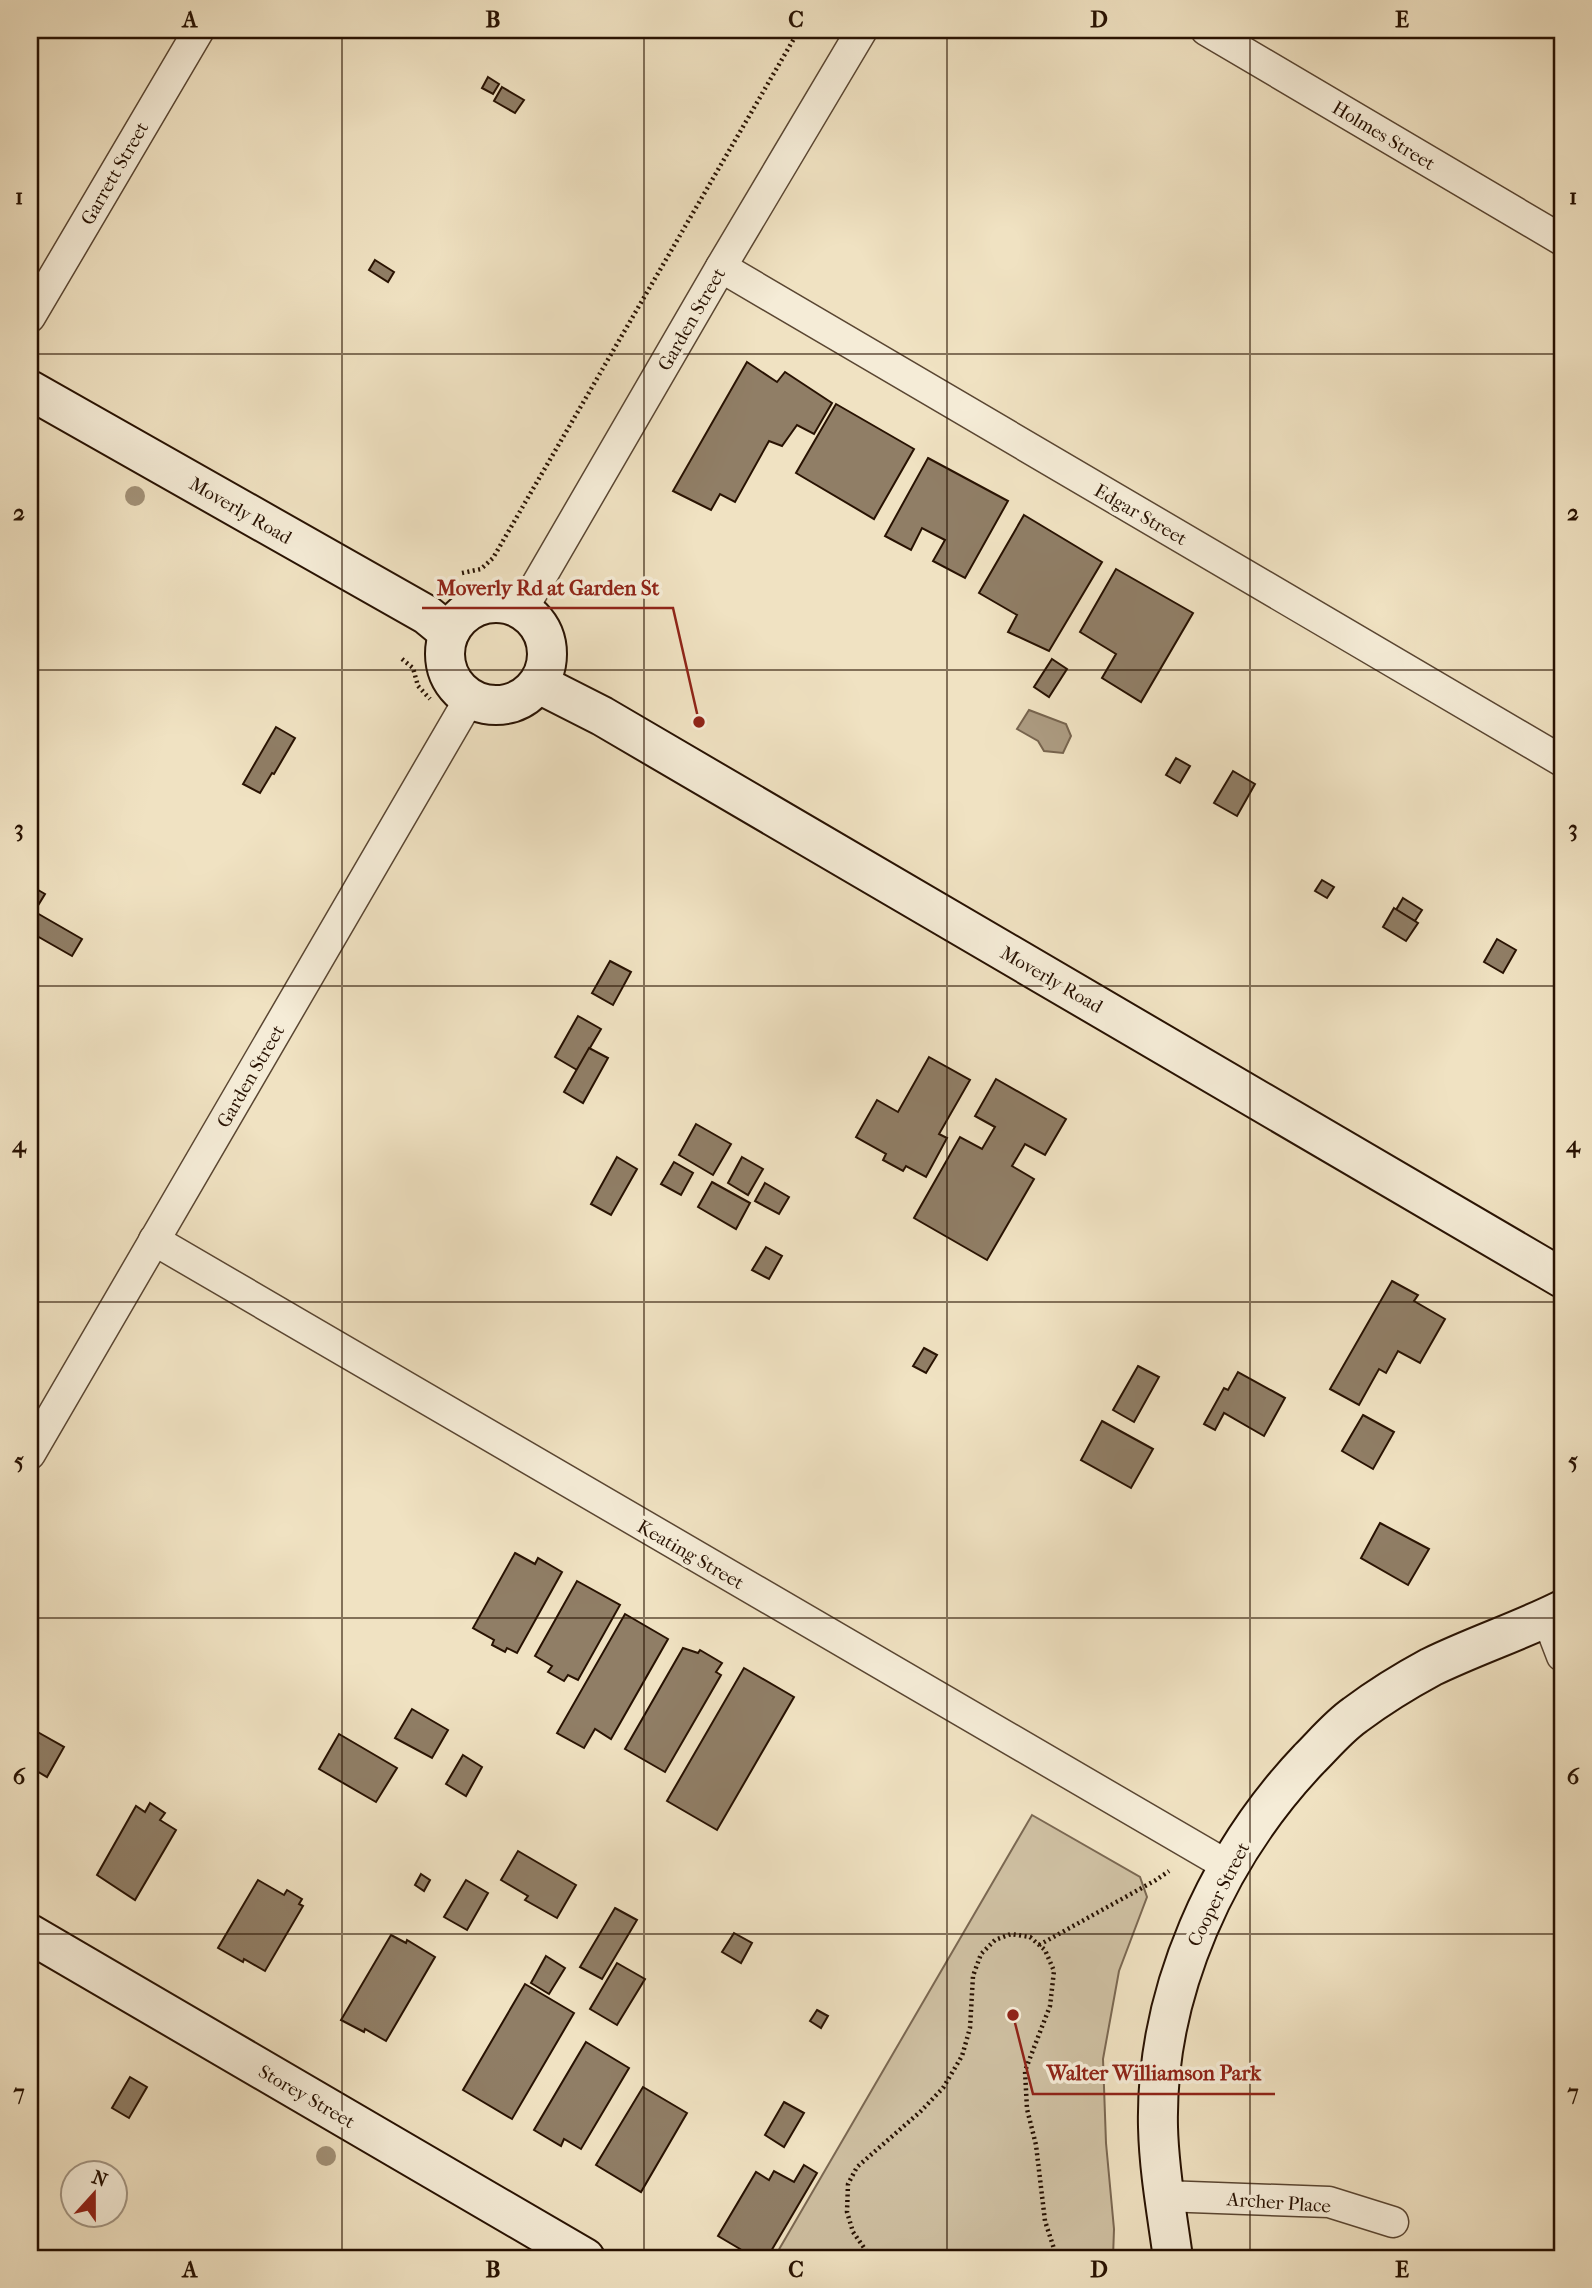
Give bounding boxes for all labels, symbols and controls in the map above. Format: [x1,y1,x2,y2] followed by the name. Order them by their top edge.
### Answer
[181,6,199,33] text: A
[486,6,501,33] text: B
[788,6,804,33] text: C
[1090,6,1108,33] text: D
[1395,6,1409,33] text: E
[1328,97,1439,175] street label: Holmes Street
[76,118,153,229] street label: Garrett Street
[15,183,23,210] text: 1
[1569,183,1577,210] text: 1
[654,264,730,375] street label: Garden Street
[186,473,296,549] street label: Moverly Road
[1090,480,1191,550] street label: Edgar Street
[13,499,25,526] text: 2
[1567,499,1579,526] text: 2
[422,566,673,608] callout: Moverly Rd at Garden St
[436,576,660,600] text: Moverly Rd at Garden St
[14,815,24,842] text: 3
[1568,815,1578,842] text: 3
[997,942,1107,1018] street label: Moverly Road
[213,1021,289,1132] street label: Garden Street
[11,1131,27,1158] text: 4
[1565,1131,1581,1158] text: 4
[14,1447,24,1474] text: 5
[1568,1447,1578,1474] text: 5
[633,1515,748,1594] street label: Keating Street
[13,1763,26,1790] text: 6
[1567,1763,1580,1790] text: 6
[1183,1838,1255,1950] street label: Cooper Street
[1033,2052,1275,2094] callout: Walter Williamson Park
[254,2060,359,2133] street label: Storey Street
[1046,2061,1262,2085] text: Walter Williamson Park
[12,2079,25,2106] text: 7
[1566,2079,1579,2106] text: 7
[60,2158,130,2228] north arrow
[89,2166,111,2192] text: N
[1225,2188,1332,2218] street label: Archer Place
[181,2256,199,2283] text: A
[486,2256,501,2283] text: B
[788,2256,804,2283] text: C
[1090,2256,1108,2283] text: D
[1395,2256,1409,2283] text: E

